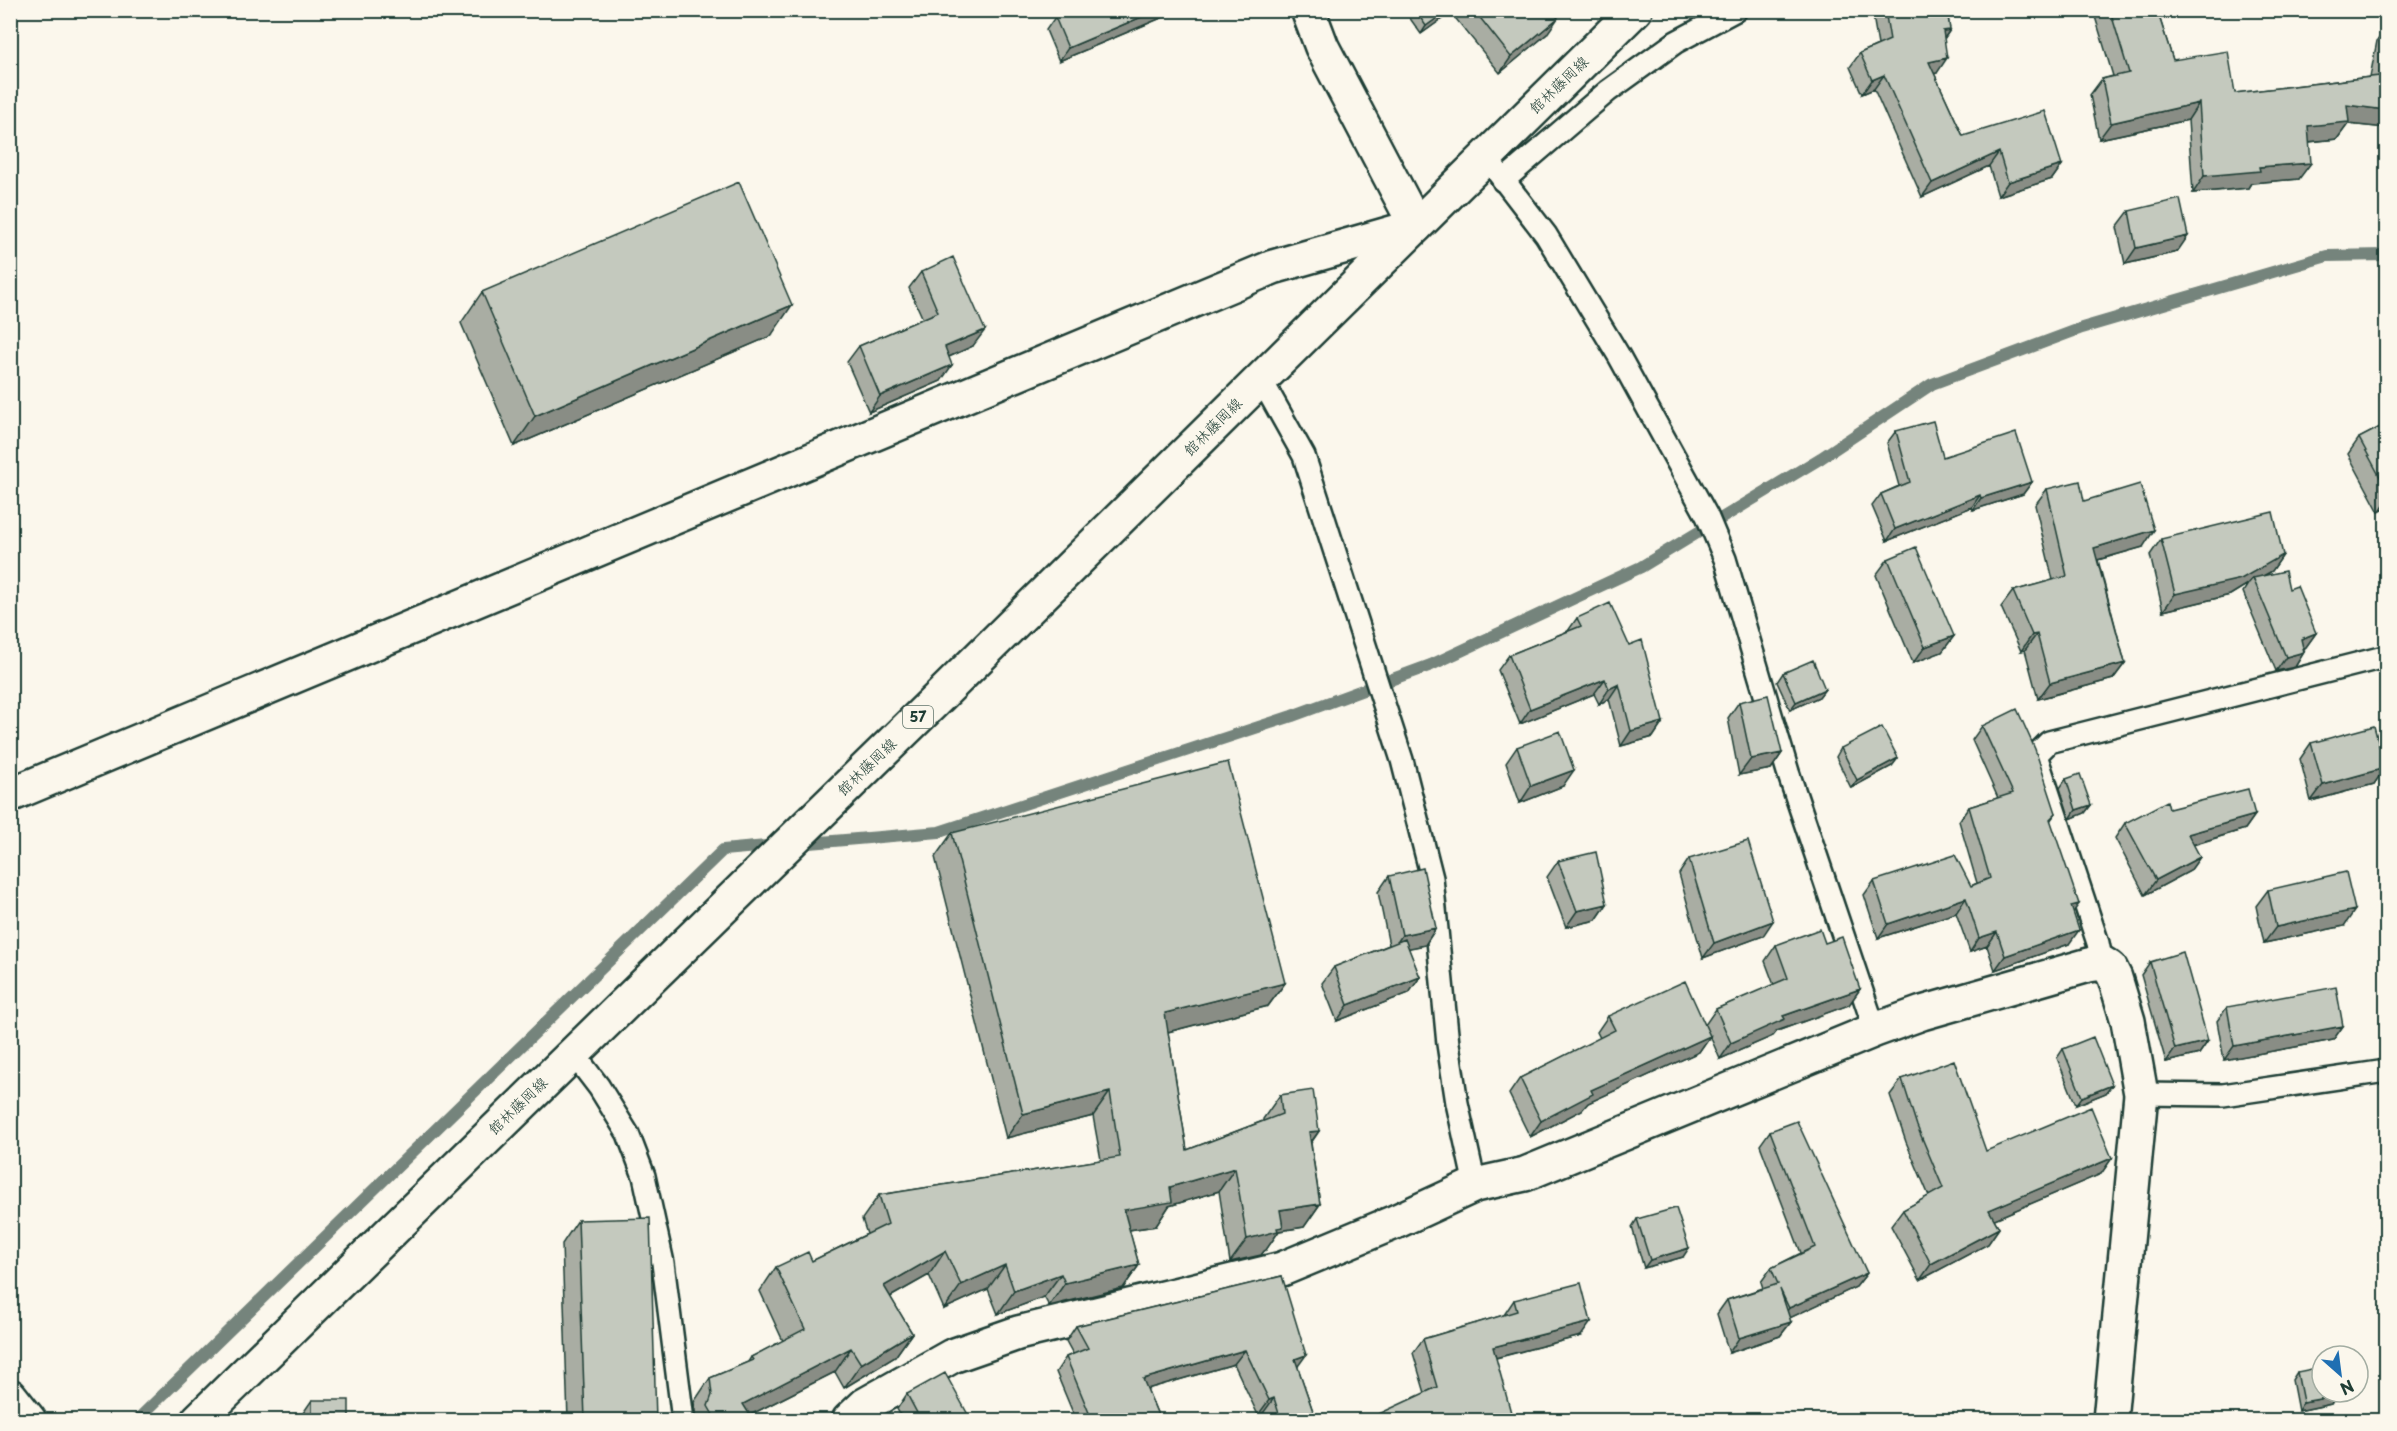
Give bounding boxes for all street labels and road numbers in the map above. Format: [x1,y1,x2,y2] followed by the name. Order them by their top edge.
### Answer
[1523,50,1593,118] street label: 館林藤岡線
[1177,391,1247,461] street label: 館林藤岡線
[903,706,933,728] road number: 57
[831,732,901,800] street label: 館林藤岡線
[482,1071,552,1139] street label: 館林藤岡線

